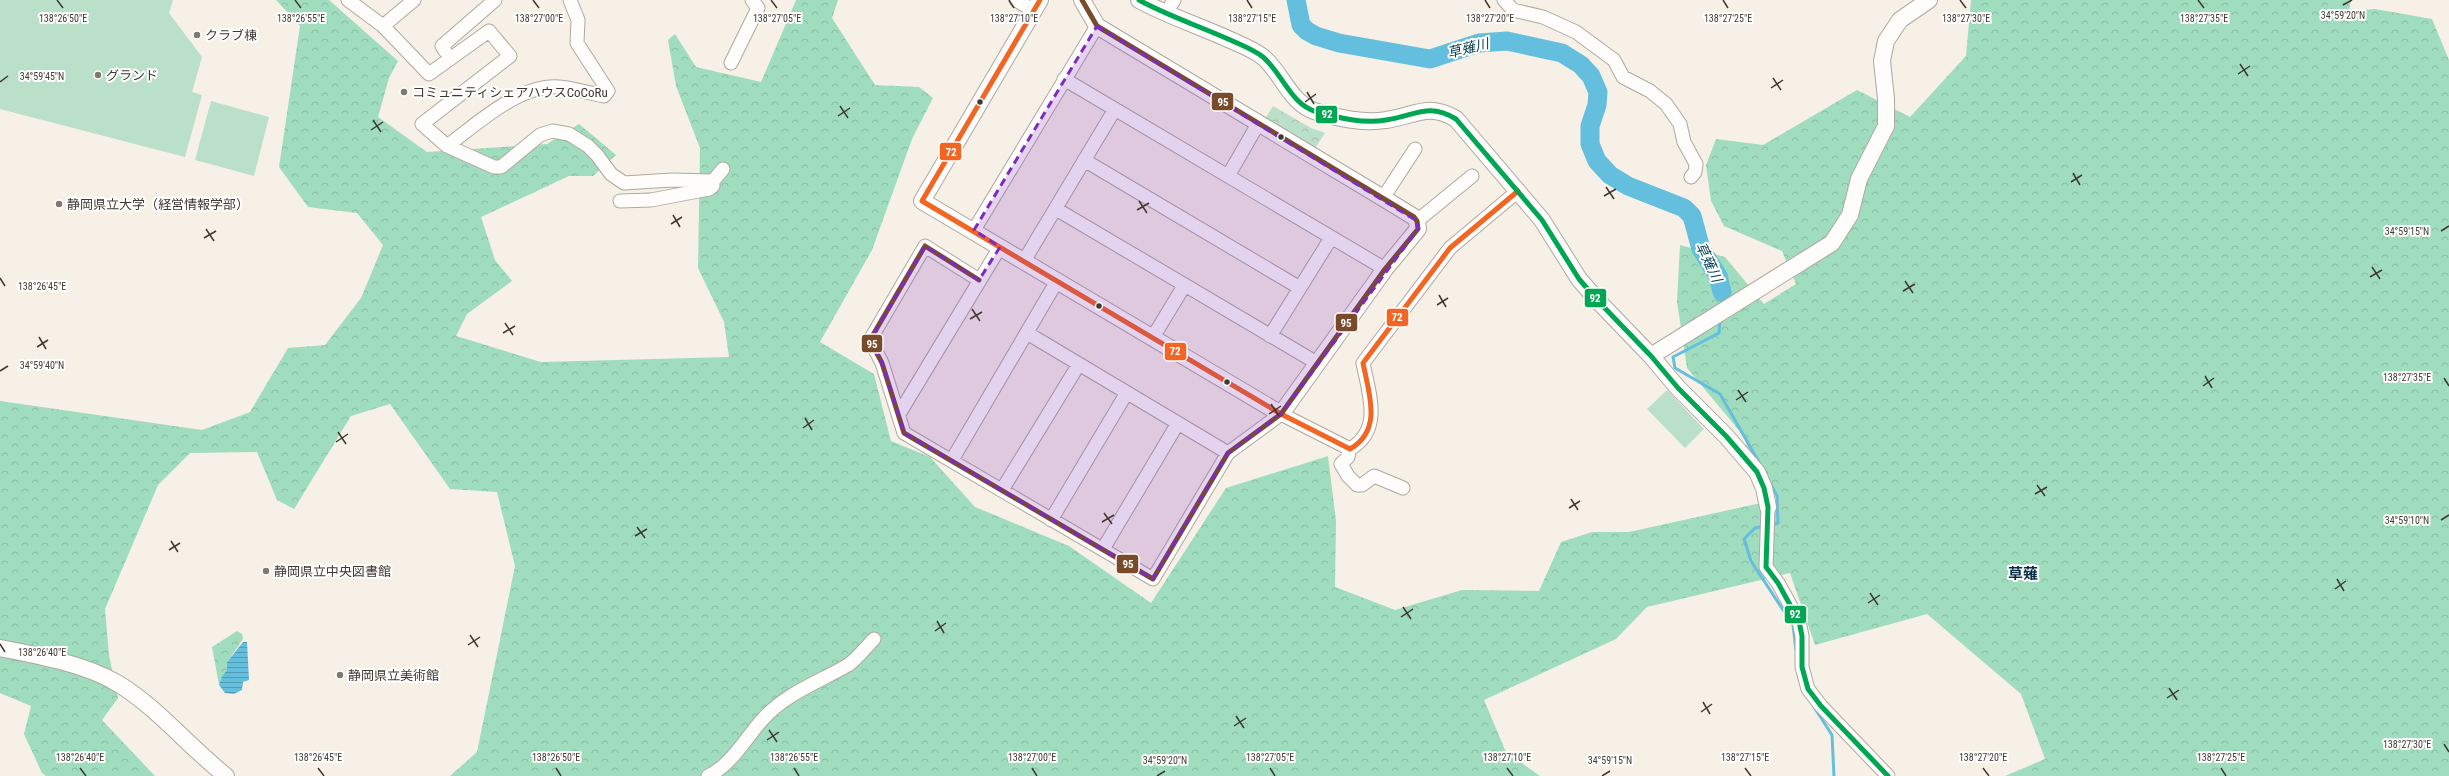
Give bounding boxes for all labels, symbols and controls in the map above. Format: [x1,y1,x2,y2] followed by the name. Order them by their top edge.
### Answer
[2321,10,2365,21] text: 34°59'20"N
[39,13,87,24] text: 138°26'50"E
[277,13,325,24] text: 138°26'55"E
[515,13,563,24] text: 138°27'00"E
[753,13,801,24] text: 138°27'05"E
[990,13,1038,24] text: 138°27'10"E
[1228,13,1276,24] text: 138°27'15"E
[1466,13,1514,24] text: 138°27'20"E
[1704,13,1752,24] text: 138°27'25"E
[1942,13,1990,24] text: 138°27'30"E
[2180,13,2228,24] text: 138°27'35"E
[205,28,257,43] place label: クラブ棟
[192,30,202,40] marker: クラブ棟
[1446,35,1492,61] water label: 草薙川
[106,68,158,83] place label: グランド
[93,70,103,80] marker: グランド
[20,71,64,82] text: 34°59'45"N
[412,85,608,100] place label: コミュニティシェアハウスCoCoRu
[399,87,409,97] marker: コミュニティシェアハウスCoCoRu
[1211,92,1234,111] line badge: 95
[1217,96,1229,109] text: 95
[975,97,985,107] unlabelled marker
[1315,105,1338,124] line badge: 92
[1321,108,1333,121] text: 92
[1276,132,1286,142] unlabelled marker
[939,142,962,161] line badge: 72
[945,146,957,159] text: 72
[67,197,249,212] place label: 静岡県立大学（経営情報学部）
[54,199,64,209] marker: 静岡県立大学（経営情報学部）
[2385,226,2429,237] text: 34°59'15"N
[1693,240,1726,286] water label: 草薙川
[18,281,66,292] text: 138°26'45"E
[1584,288,1607,308] line badge: 92
[1589,292,1601,305] text: 92
[1094,301,1104,311] unlabelled marker
[1386,308,1409,327] line badge: 72
[1391,311,1403,324] text: 72
[1335,313,1358,332] line badge: 95
[1340,317,1352,330] text: 95
[861,334,883,353] line badge: 95
[866,338,878,351] text: 95
[1164,342,1187,361] line badge: 72
[1169,345,1181,358] text: 72
[20,360,64,371] text: 34°59'40"N
[2383,372,2431,383] text: 138°27'35"E
[1222,377,1232,387] unlabelled marker
[2385,515,2429,526] text: 34°59'10"N
[1116,554,1139,574] line badge: 95
[1122,558,1134,571] text: 95
[274,564,391,579] place label: 静岡県立中央図書館
[2008,565,2038,583] district label: 草薙
[261,566,271,576] marker: 静岡県立中央図書館
[1784,605,1807,624] line badge: 92
[1789,608,1801,621] text: 92
[18,647,66,658] text: 138°26'40"E
[348,668,439,683] place label: 静岡県立美術館
[335,670,345,680] marker: 静岡県立美術館
[2383,739,2431,750] text: 138°27'30"E
[56,752,104,763] text: 138°26'40"E
[294,752,342,763] text: 138°26'45"E
[532,752,580,763] text: 138°26'50"E
[770,752,818,763] text: 138°26'55"E
[1008,752,1056,763] text: 138°27'00"E
[1246,752,1294,763] text: 138°27'05"E
[1483,752,1531,763] text: 138°27'10"E
[1721,752,1769,763] text: 138°27'15"E
[1959,752,2007,763] text: 138°27'20"E
[2197,752,2245,763] text: 138°27'25"E
[1143,755,1187,766] text: 34°59'20"N
[1588,755,1632,766] text: 34°59'15"N

